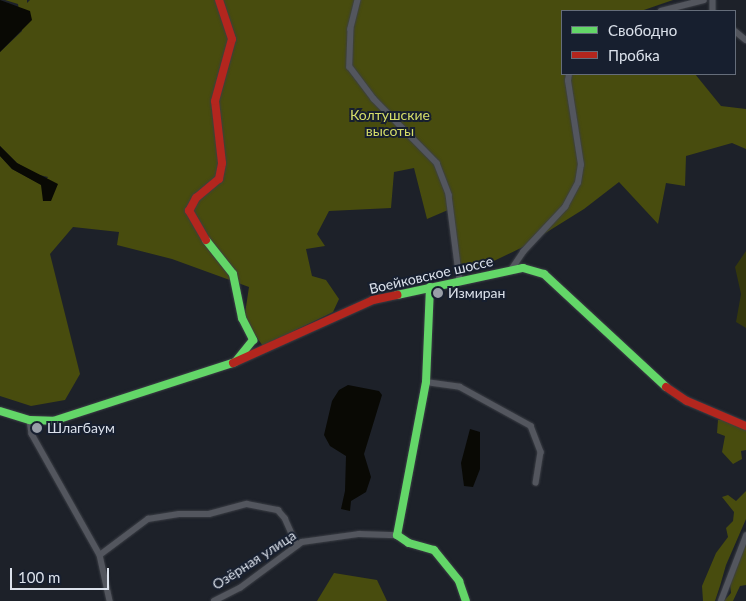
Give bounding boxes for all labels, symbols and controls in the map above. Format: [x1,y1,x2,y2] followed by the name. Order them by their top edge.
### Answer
[561,10,736,75] legend
[608,21,677,39] text: Свободно
[608,46,660,64] text: Пробка
[350,107,430,140] park label: Колтушские высоты
[367,253,495,297] street label: Воейковское шоссе
[448,285,505,301] place label: Измиран
[432,287,444,299] marker: Измиран
[47,420,115,436] place label: Шлагбаум
[31,422,43,434] marker: Шлагбаум
[209,527,299,593] street label: Озёрная улица
[12,558,111,590] scale bar
[18,568,60,586] text: 100 m

